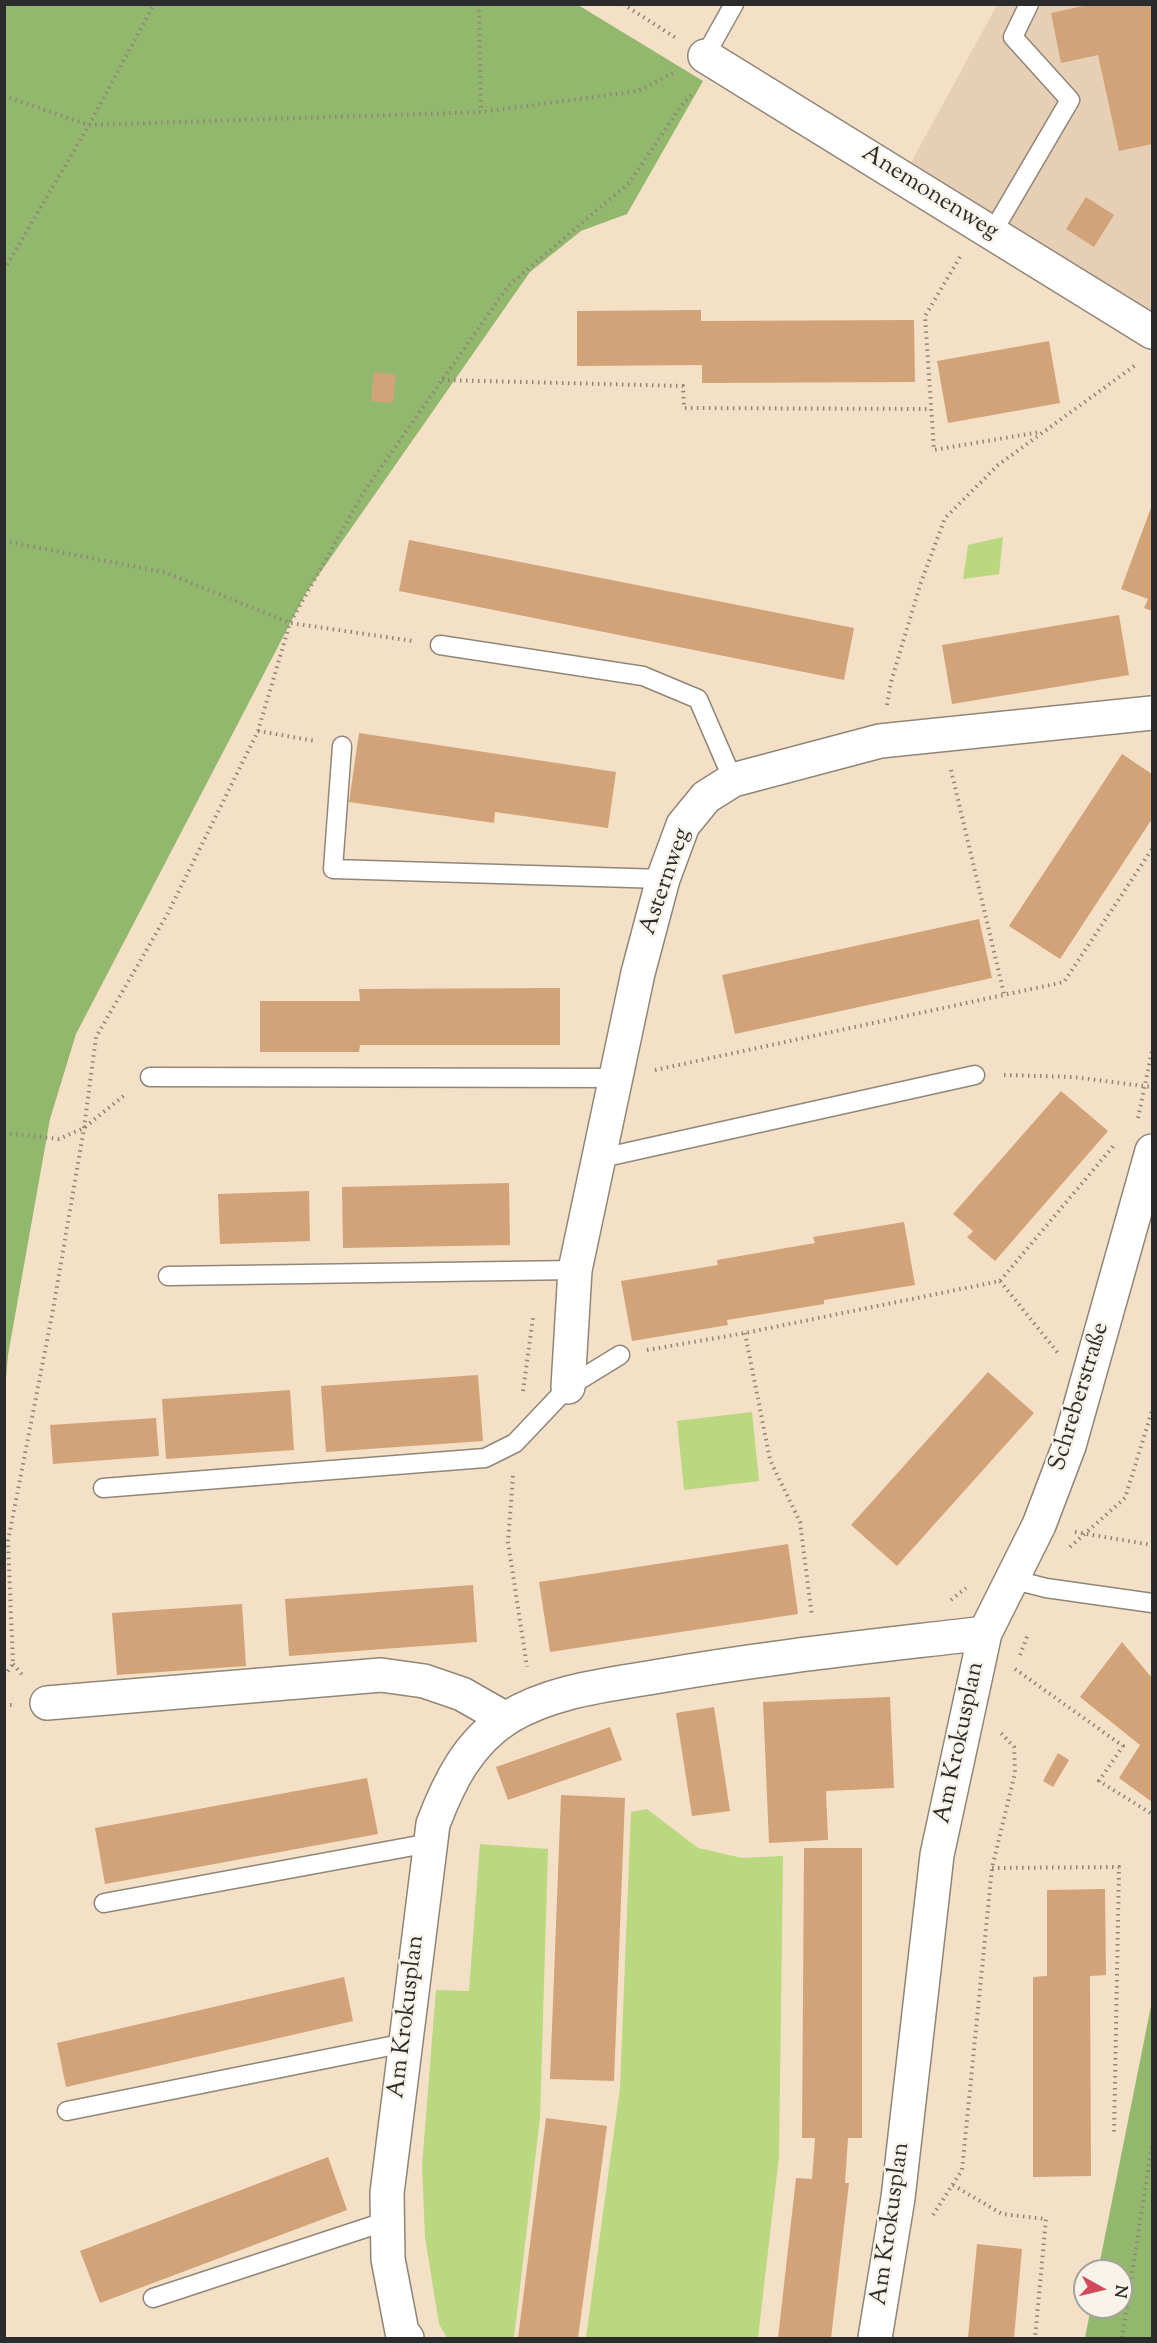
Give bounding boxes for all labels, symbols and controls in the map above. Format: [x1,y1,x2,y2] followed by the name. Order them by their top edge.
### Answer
[855,140,1003,248] street label: Anemonenweg
[635,825,699,939] street label: Asternweg
[1045,1319,1117,1475] street label: Schreberstraße
[930,1660,992,1826] street label: Am Krokusplan
[384,1934,432,2100] street label: Am Krokusplan
[866,2141,918,2307] street label: Am Krokusplan
[1073,2259,1133,2319] north arrow
[1107,2283,1132,2299] text: N

